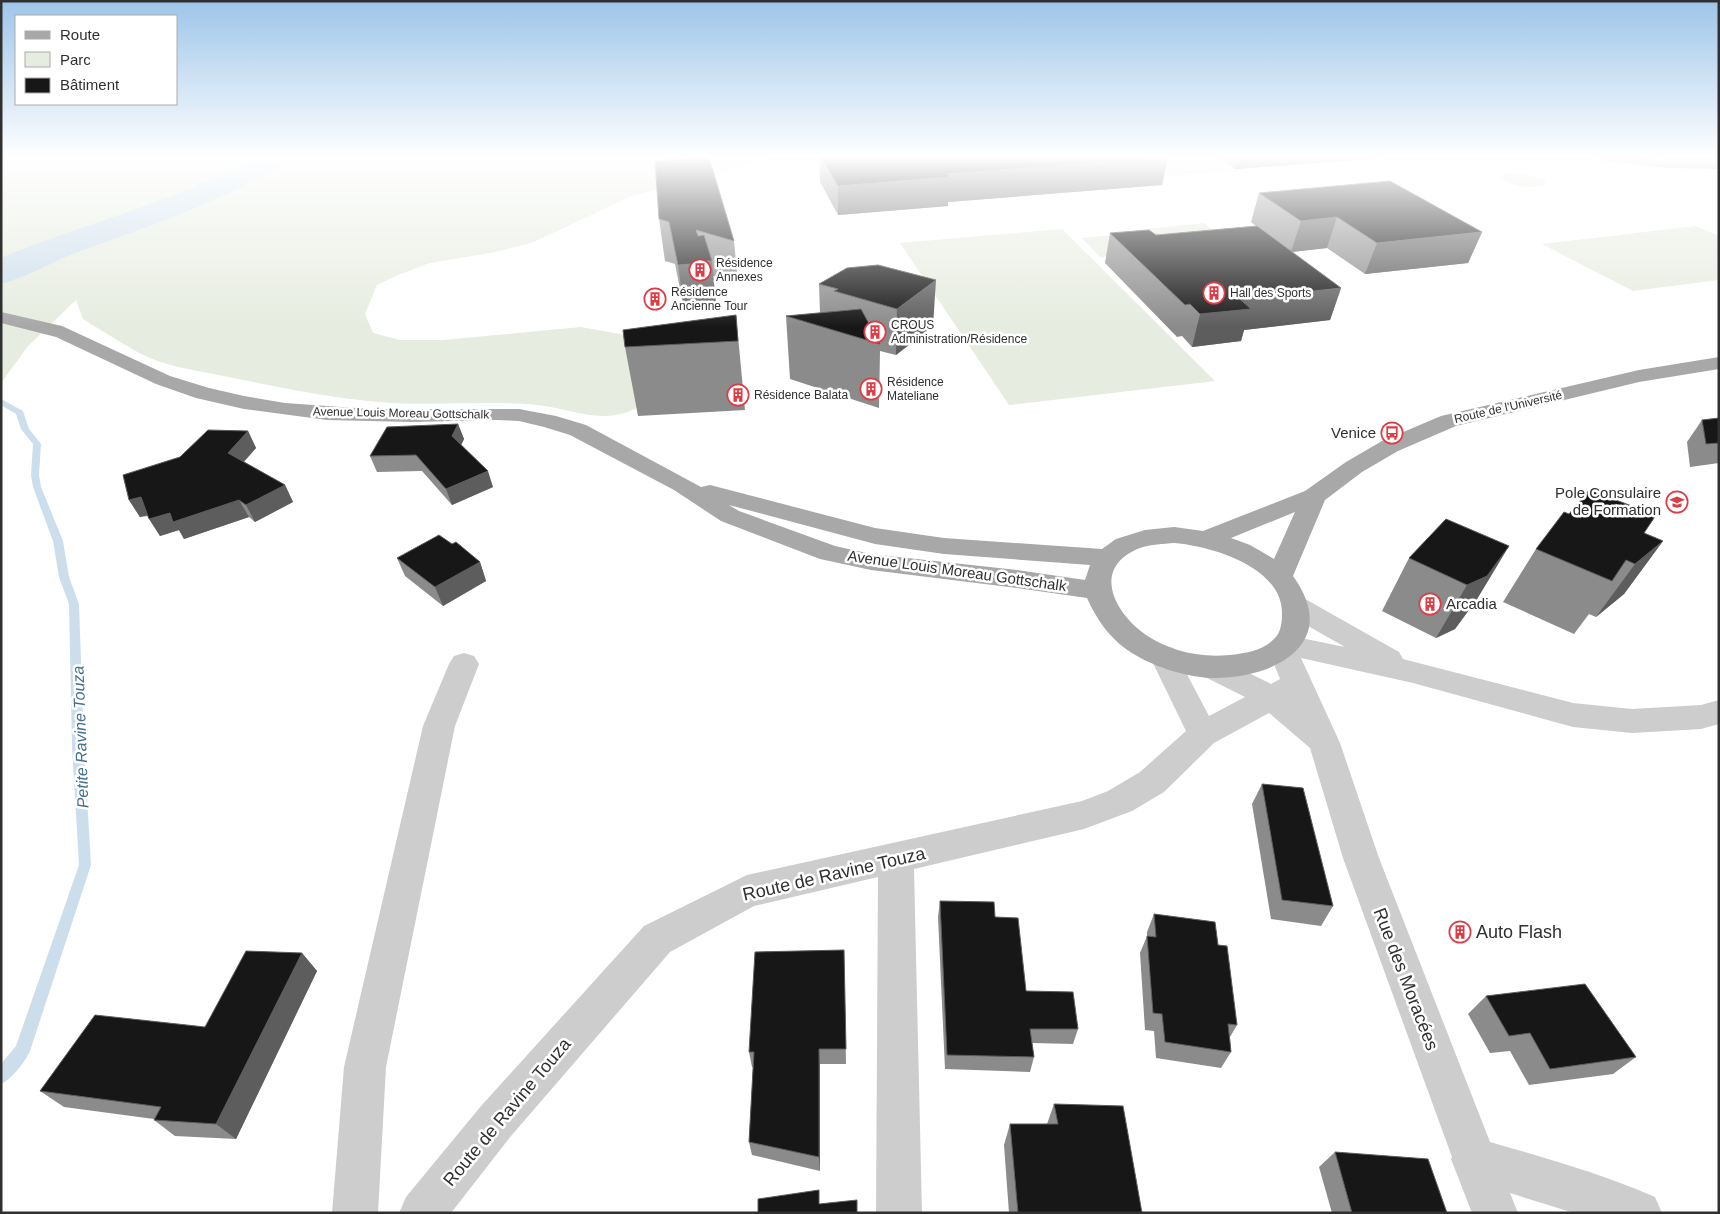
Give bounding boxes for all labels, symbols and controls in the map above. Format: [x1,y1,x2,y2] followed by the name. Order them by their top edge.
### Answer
[15,15,178,105] legend
[60,26,100,43] text: Route
[60,51,91,68] text: Parc
[60,76,120,93] text: Bâtiment
[716,256,773,284] place label: Résidence Annexes
[688,258,712,282] building icon: Résidence Annexes
[1202,281,1226,305] building icon: Hall des Sports
[671,285,748,313] place label: Résidence Ancienne Tour
[1230,286,1311,300] place label: Hall des Sports
[643,287,667,311] building icon: Résidence Ancienne Tour
[891,318,1027,346] place label: CROUS Administration/Résidence
[863,320,887,344] building icon: CROUS Administration/Résidence
[887,375,944,403] place label: Résidence Mateliane
[859,377,883,401] building icon: Résidence Mateliane
[726,383,750,407] building icon: Résidence Balata
[754,388,848,402] place label: Résidence Balata
[1453,388,1564,426] street label: Route de l'Université
[313,404,490,422] street label: Avenue Louis Moreau Gottschalk
[1380,421,1404,445] bus stop icon: Venice
[1331,424,1376,441] place label: Venice
[1555,484,1661,518] place label: Pole Consulaire de Formation
[1665,490,1689,514] school or university icon: Pole Consulaire de Formation
[847,547,1068,594] street label: Avenue Louis Moreau Gottschalk
[1418,592,1442,616] building icon: Arcadia
[1446,595,1498,612] place label: Arcadia
[70,665,91,809] water label: Petite Ravine Touza
[741,843,928,905] street label: Route de Ravine Touza
[1370,905,1442,1053] street label: Rue des Moracées
[1448,920,1472,944] building icon: Auto Flash
[1476,922,1562,942] place label: Auto Flash
[439,1033,575,1190] street label: Route de Ravine Touza

